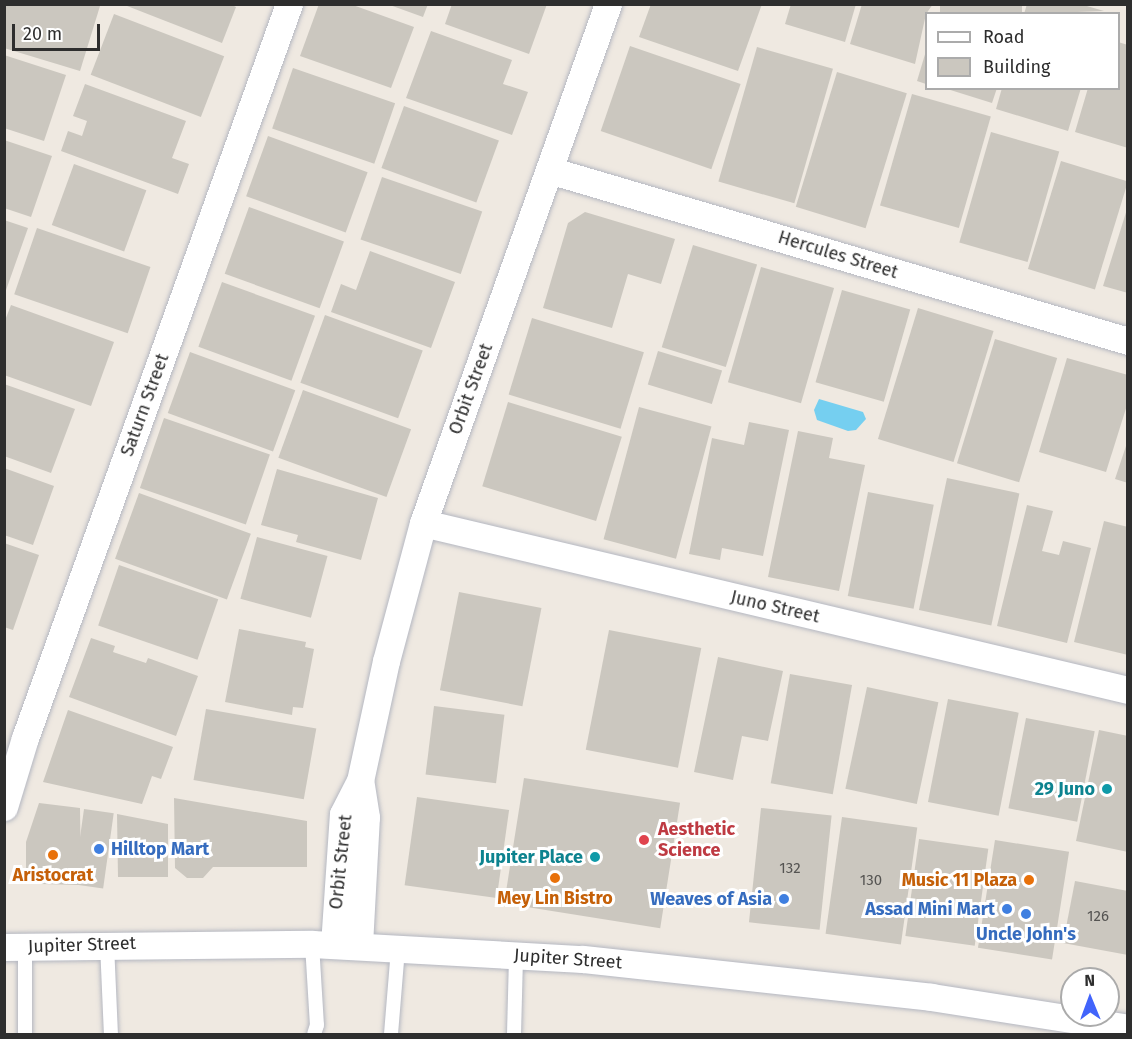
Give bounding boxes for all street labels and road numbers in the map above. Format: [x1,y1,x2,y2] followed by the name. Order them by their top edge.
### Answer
[775,226,901,284] street label: Hercules Street
[445,341,497,437] street label: Orbit Street
[116,351,174,459] street label: Saturn Street
[728,586,822,628] street label: Juno Street
[325,813,357,911] street label: Orbit Street
[27,932,137,958] street label: Jupiter Street
[513,944,623,974] street label: Jupiter Street

